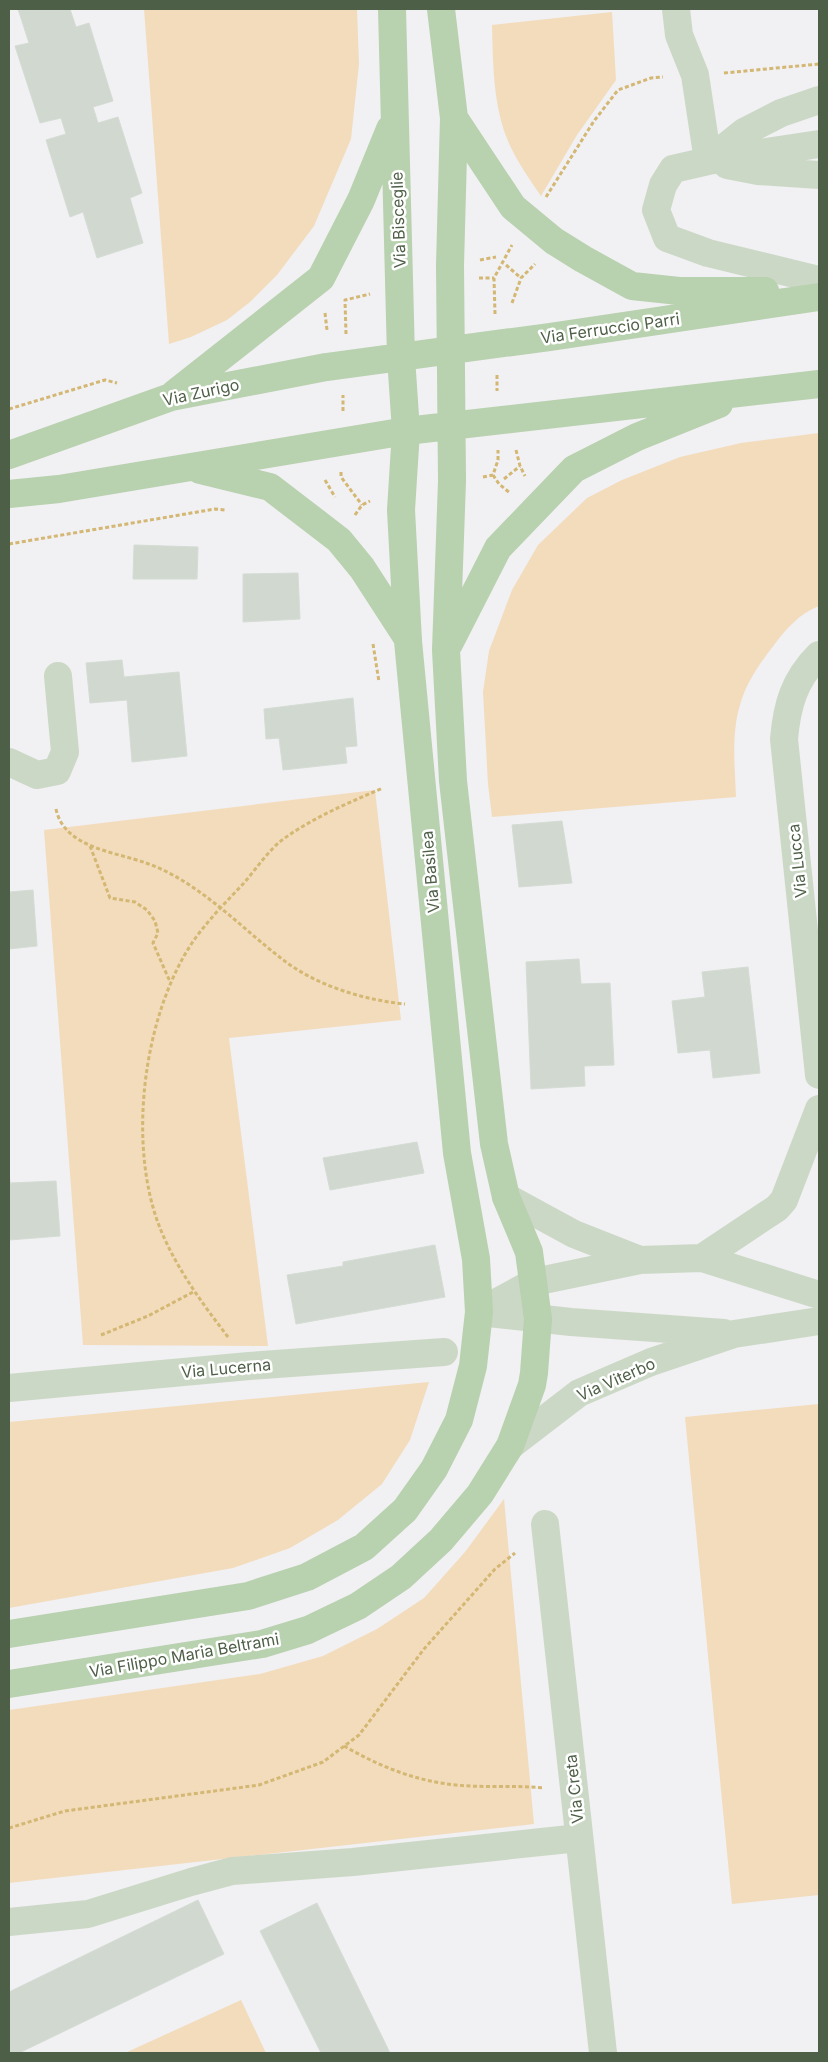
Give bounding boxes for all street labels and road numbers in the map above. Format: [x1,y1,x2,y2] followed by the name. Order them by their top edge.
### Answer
[386,171,410,269] street label: Via Bisceglie
[539,308,681,348] street label: Via Ferruccio Parri
[161,374,241,410] street label: Via Zurigo
[783,823,811,899] street label: Via Lucca
[416,830,444,914] street label: Via Basilea
[574,1353,658,1405] street label: Via Viterbo
[180,1354,272,1382] street label: Via Lucerna
[88,1628,280,1682] street label: Via Filippo Maria Beltrami
[560,1753,588,1825] street label: Via Creta

